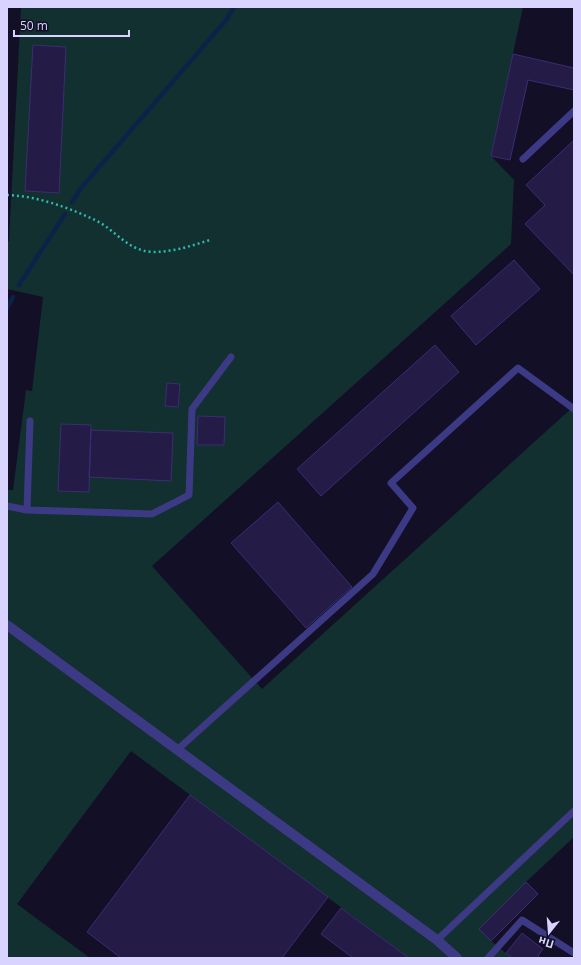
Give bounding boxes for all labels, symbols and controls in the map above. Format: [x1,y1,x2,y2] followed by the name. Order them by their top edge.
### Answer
[14,12,129,38] scale bar
[20,17,48,34] text: 50 m
[529,913,569,953] north arrow
[536,934,556,952] text: Пн

